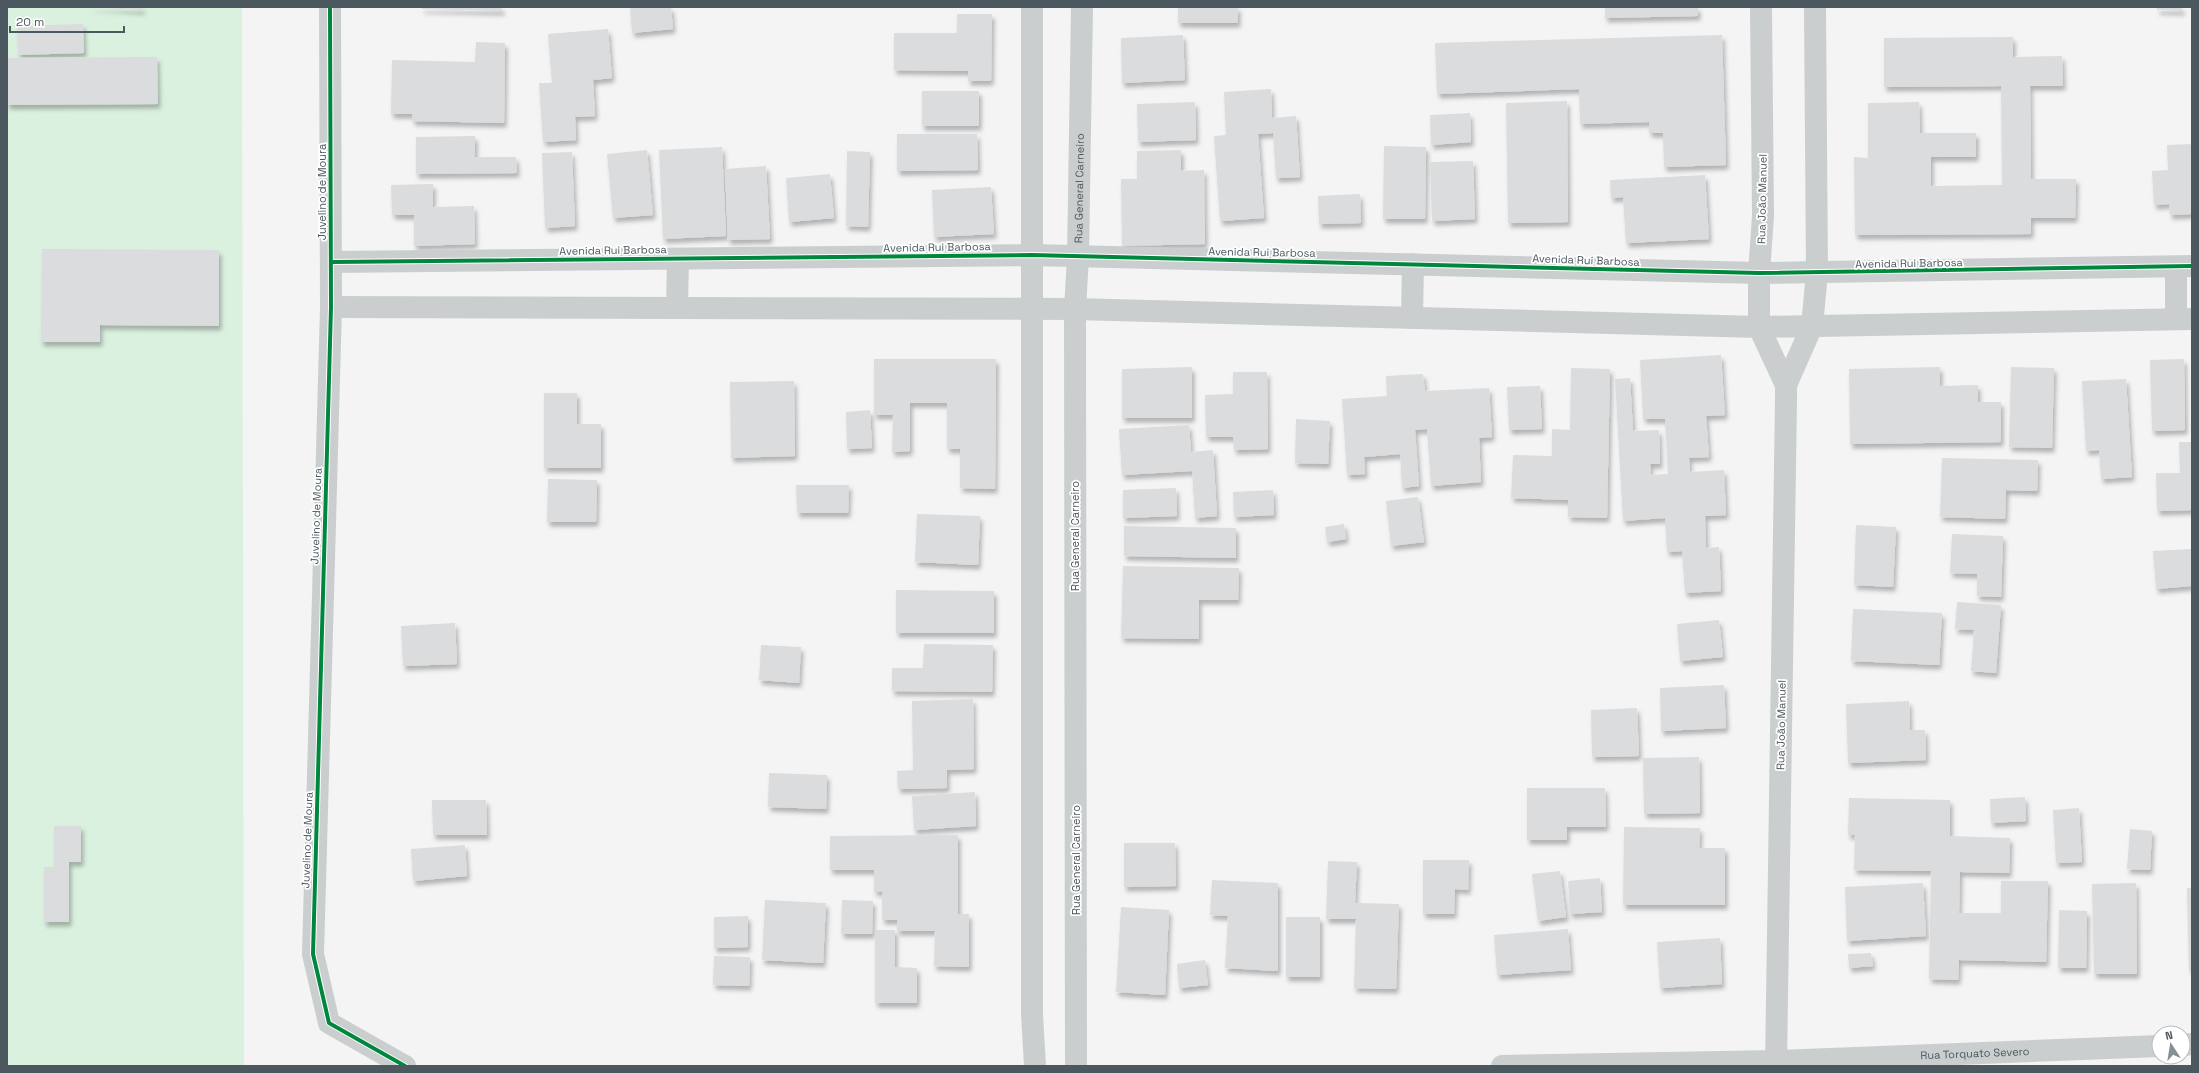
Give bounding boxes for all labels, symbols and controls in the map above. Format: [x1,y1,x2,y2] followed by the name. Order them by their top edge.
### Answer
[10,8,124,34] scale bar
[16,14,44,30] text: 20 m
[1071,133,1087,243] street label: Rua General Carneiro
[315,143,329,240] street label: Juvelino de Moura
[1754,154,1770,244] street label: Rua João Manuel
[883,239,992,255] street label: Avenida Rui Barbosa
[559,242,668,258] street label: Avenida Rui Barbosa
[1208,244,1317,260] street label: Avenida Rui Barbosa
[1532,251,1641,269] street label: Avenida Rui Barbosa
[1855,255,1964,271] street label: Avenida Rui Barbosa
[307,467,325,565] street label: Juvelino de Moura
[1068,481,1082,591] street label: Rua General Carneiro
[1773,680,1789,770] street label: Rua João Manuel
[298,791,316,889] street label: Juvelino de Moura
[1069,805,1083,915] street label: Rua General Carneiro
[2151,1025,2191,1065] north arrow
[2164,1028,2174,1043] text: N
[1920,1044,2030,1062] street label: Rua Torquato Severo

